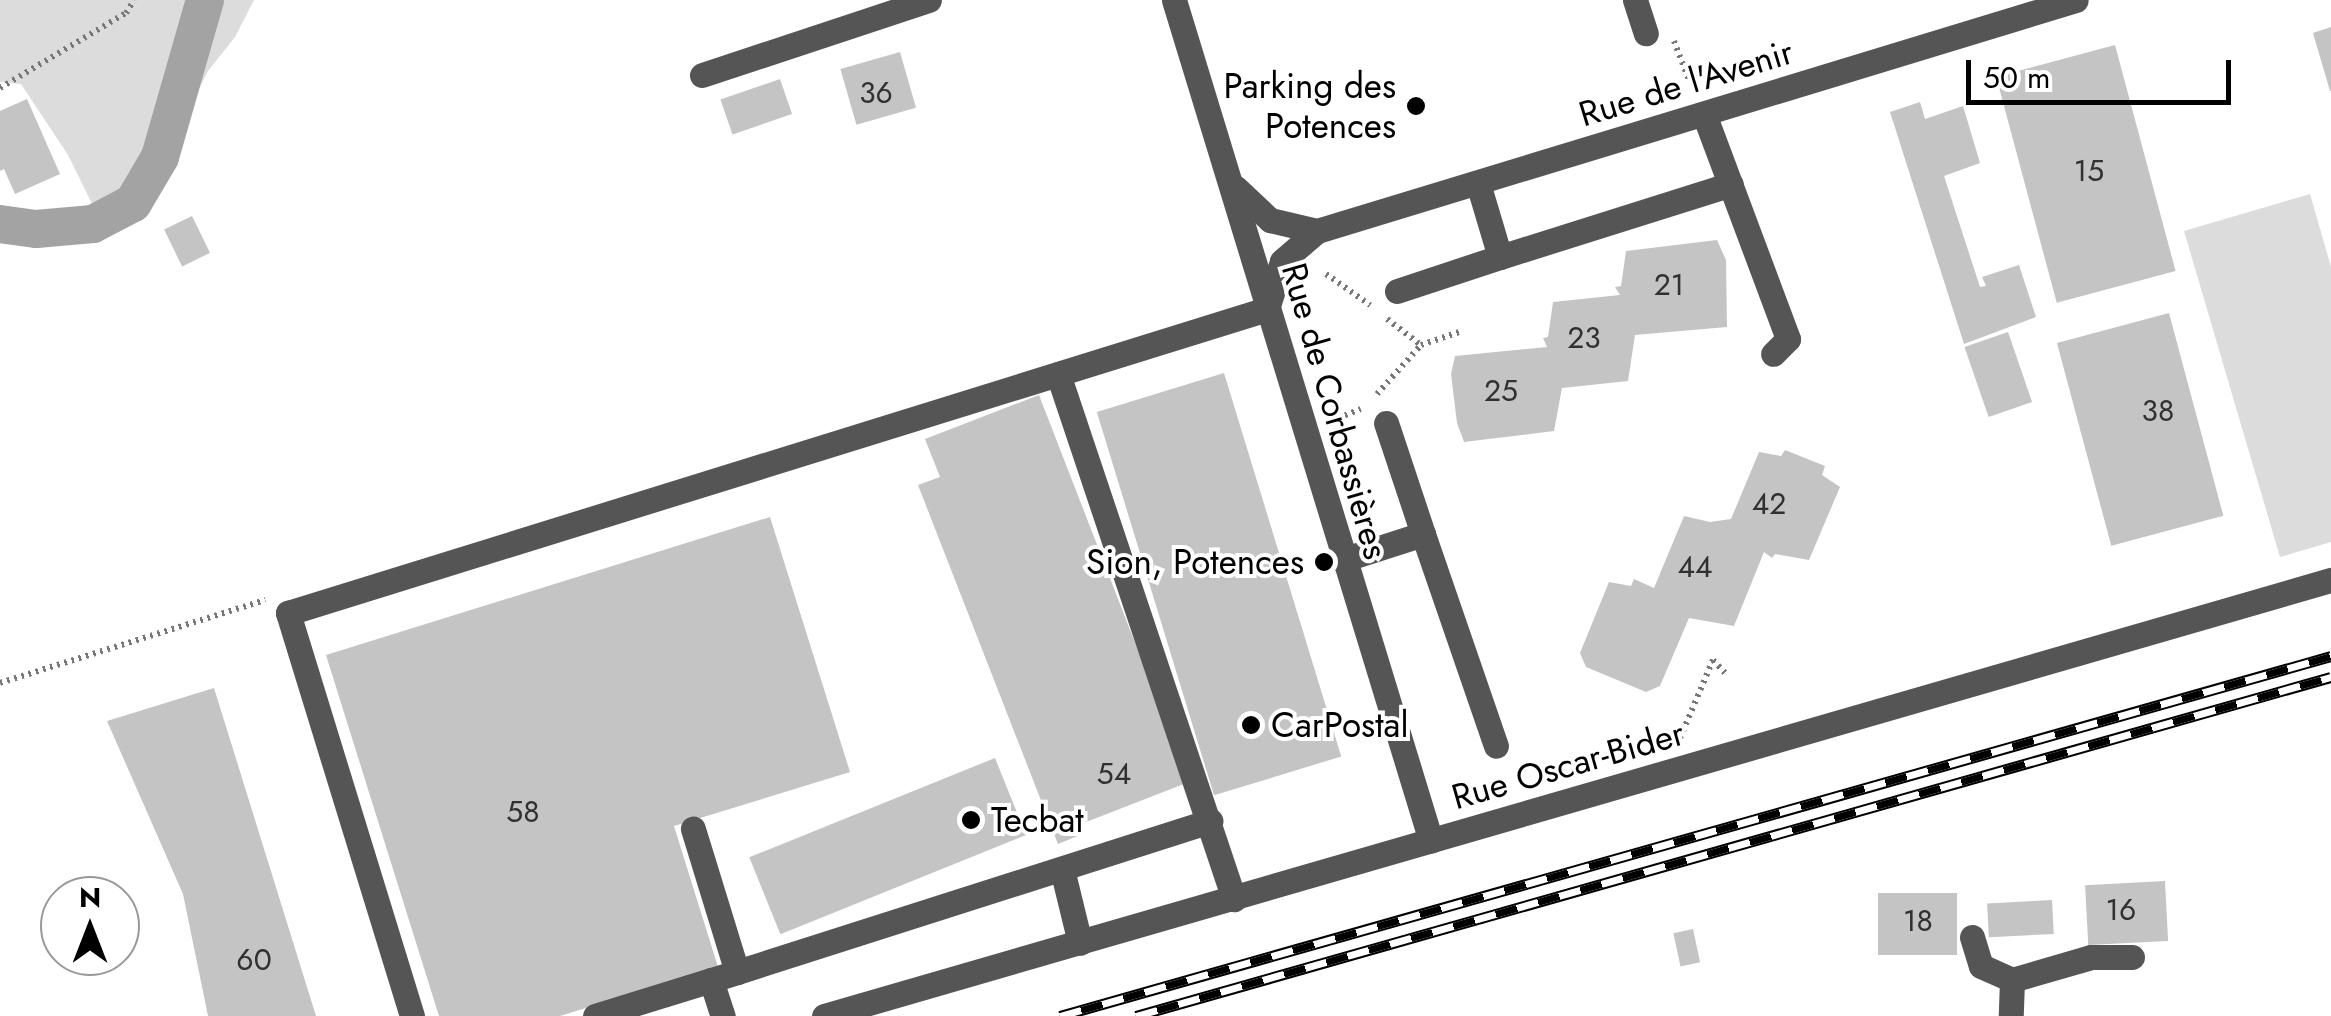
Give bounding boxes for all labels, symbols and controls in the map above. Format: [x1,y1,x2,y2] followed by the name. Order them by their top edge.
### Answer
[1574,31,1798,135] street label: Rue de l'Avenir
[1971,40,2236,102] scale bar
[1983,56,2050,99] text: 50 m
[1224,65,1396,147] place label: Parking des Potences
[859,75,893,111] house number: 36
[1405,95,1427,117] marker: Parking des Potences
[2074,153,2104,189] house number: 15
[1273,258,1397,564] street label: Rue de Corbassières
[1654,267,1684,303] house number: 21
[1567,320,1601,356] house number: 23
[1484,373,1518,409] house number: 25
[2142,393,2174,429] house number: 38
[1752,486,1786,522] house number: 42
[1086,541,1304,583] place label: Sion, Potences
[1678,549,1712,585] house number: 44
[1313,551,1335,573] marker: Sion, Potences
[1271,704,1408,746] place label: CarPostal
[1447,712,1689,818] street label: Rue Oscar-Bider
[1240,714,1262,736] marker: CarPostal
[1097,756,1131,792] house number: 54
[506,794,540,830] house number: 58
[991,799,1084,841] place label: Tecbat
[960,809,982,831] marker: Tecbat
[40,876,140,976] north arrow
[79,877,101,918] text: N
[2106,892,2136,928] house number: 16
[1903,903,1933,939] house number: 18
[236,942,272,978] house number: 60

